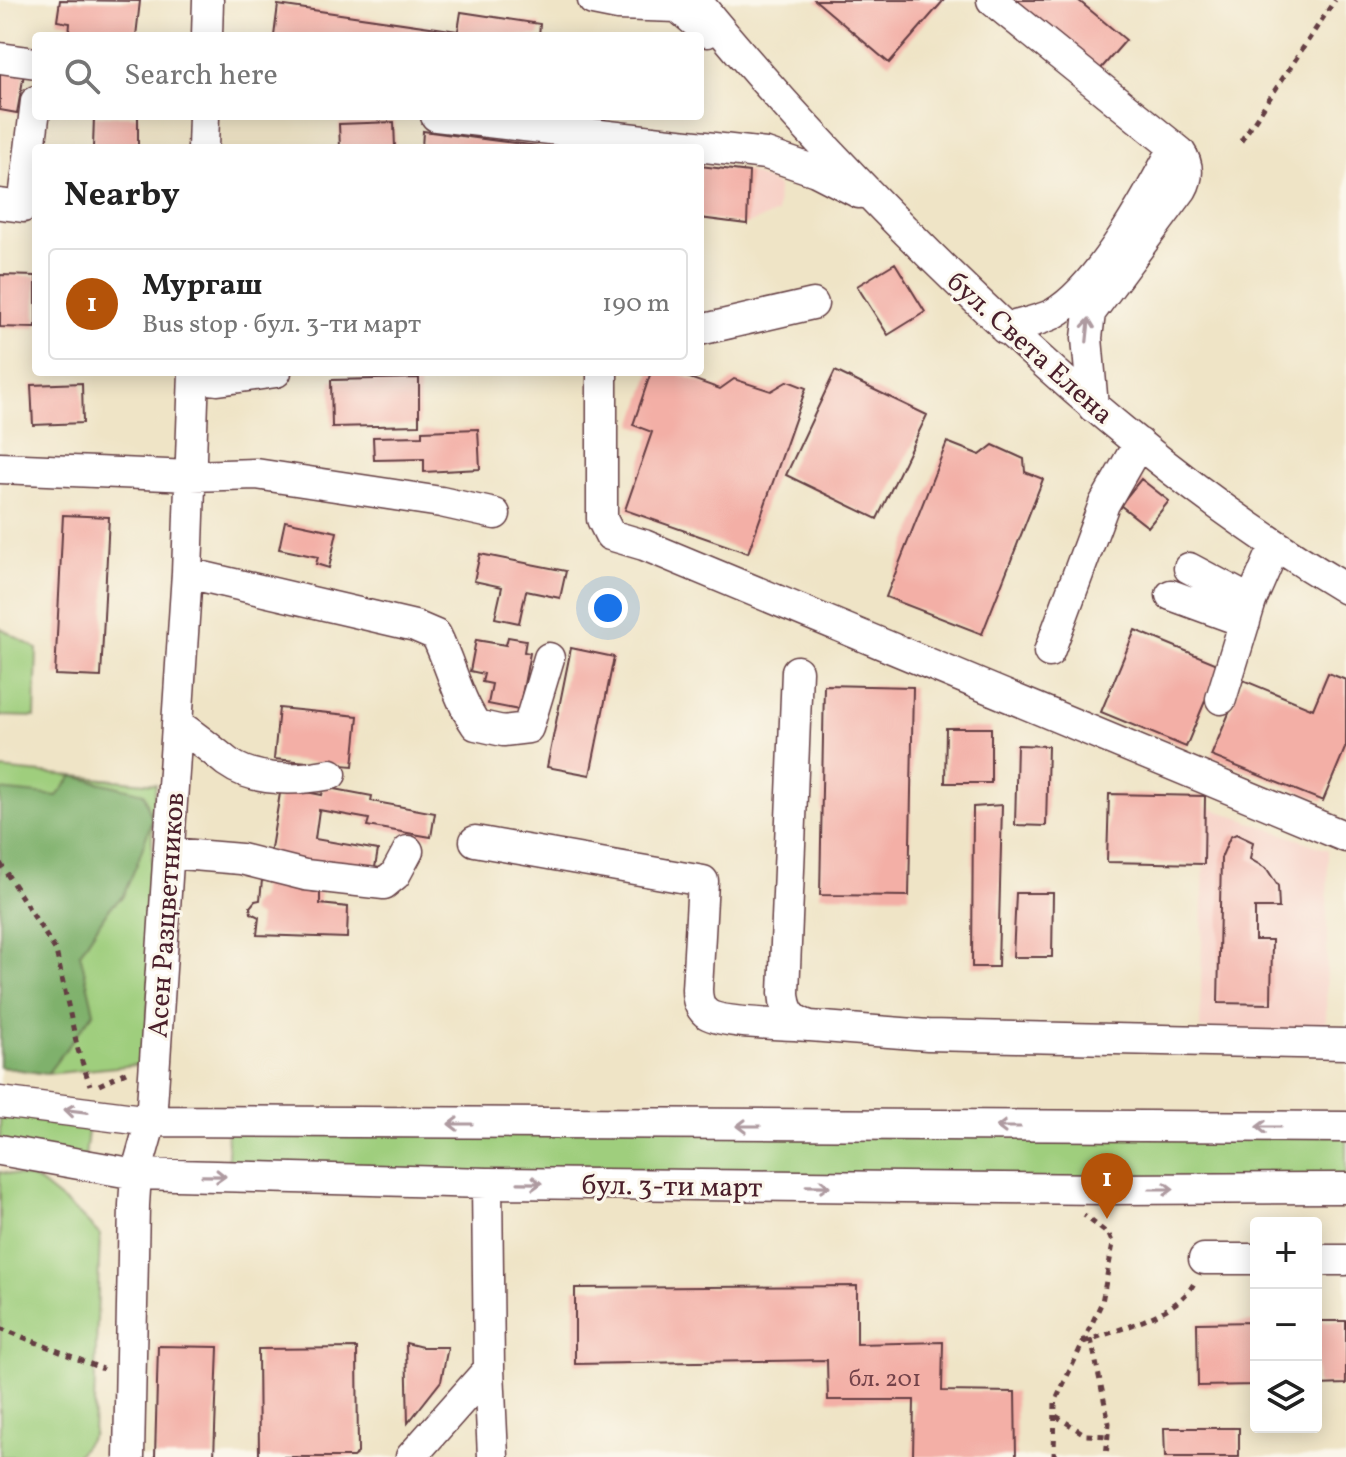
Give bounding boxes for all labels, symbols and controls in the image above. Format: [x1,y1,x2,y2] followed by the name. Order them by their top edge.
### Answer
[32,32,704,120] search box
[60,54,104,98] icon: search
[124,55,278,97] text: Search here
[64,173,180,220] text: Nearby
[938,263,1121,434] street label: бул. Света Елена
[142,265,262,307] text: Мургаш
[87,286,97,322] text: 1
[602,286,670,322] text: 190 m
[142,307,421,343] text: Bus stop · бул. 3-ти март
[1081,317,1096,344] one-way arrow
[588,588,628,628] your location
[139,791,196,1039] street label: Асен Разцветников
[63,1104,90,1119] one-way arrow
[447,1116,474,1132] one-way arrow
[735,1118,762,1134] one-way arrow
[995,1119,1022,1135] one-way arrow
[1255,1119,1282,1135] one-way arrow
[1081,1153,1133,1219] pin: 1
[581,1166,763,1209] street label: бул. 3-ти март
[200,1168,227,1183] one-way arrow
[516,1175,543,1191] one-way arrow
[804,1178,831,1194] one-way arrow
[1148,1181,1175,1197] one-way arrow
[1250,1217,1322,1433] map controls
[1250,1217,1322,1289] button: +
[1250,1289,1322,1361] button: −
[1250,1361,1322,1433] button: layers
[849,1363,921,1397] house number: бл. 201

